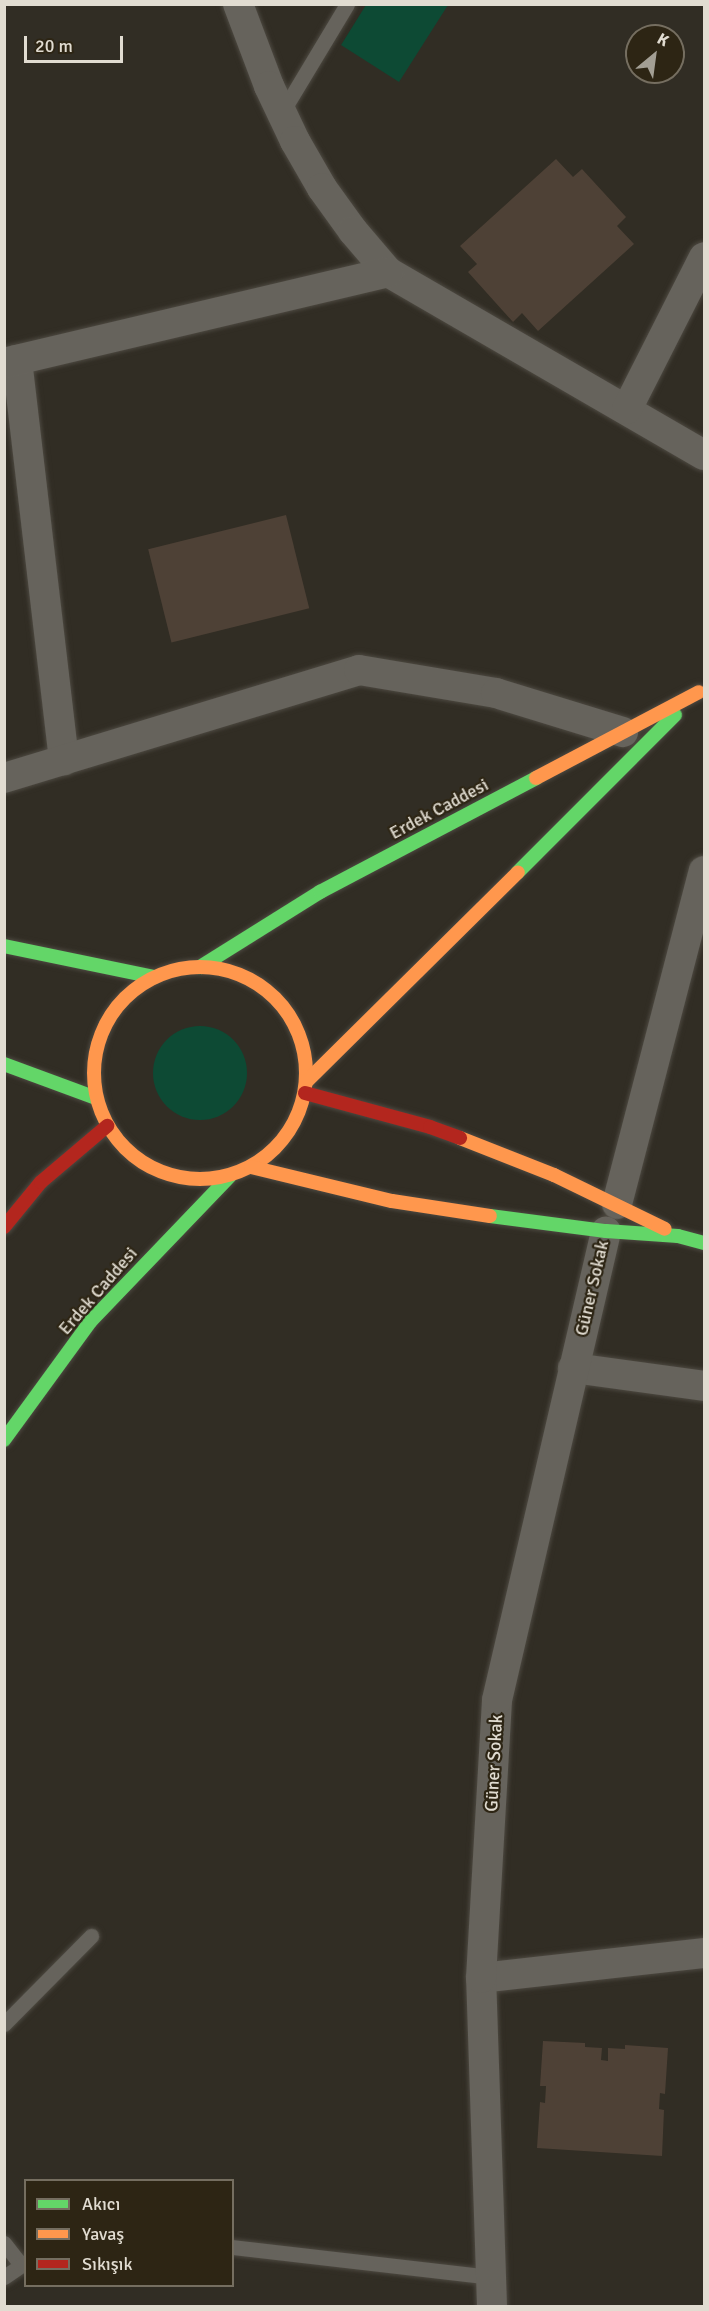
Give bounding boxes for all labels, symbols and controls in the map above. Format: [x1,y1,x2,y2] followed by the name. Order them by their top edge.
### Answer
[27,24,126,62] scale bar
[625,24,685,84] north arrow
[654,29,672,51] text: K
[35,35,73,57] text: 20 m
[386,774,492,844] street label: Erdek Caddesi
[571,1238,613,1338] street label: Güner Sokak
[54,1243,142,1339] street label: Erdek Caddesi
[481,1714,507,1812] street label: Güner Sokak
[24,2179,234,2287] legend
[82,2193,120,2215] text: Akıcı
[82,2223,124,2245] text: Yavaş
[82,2253,132,2275] text: Sıkışık

